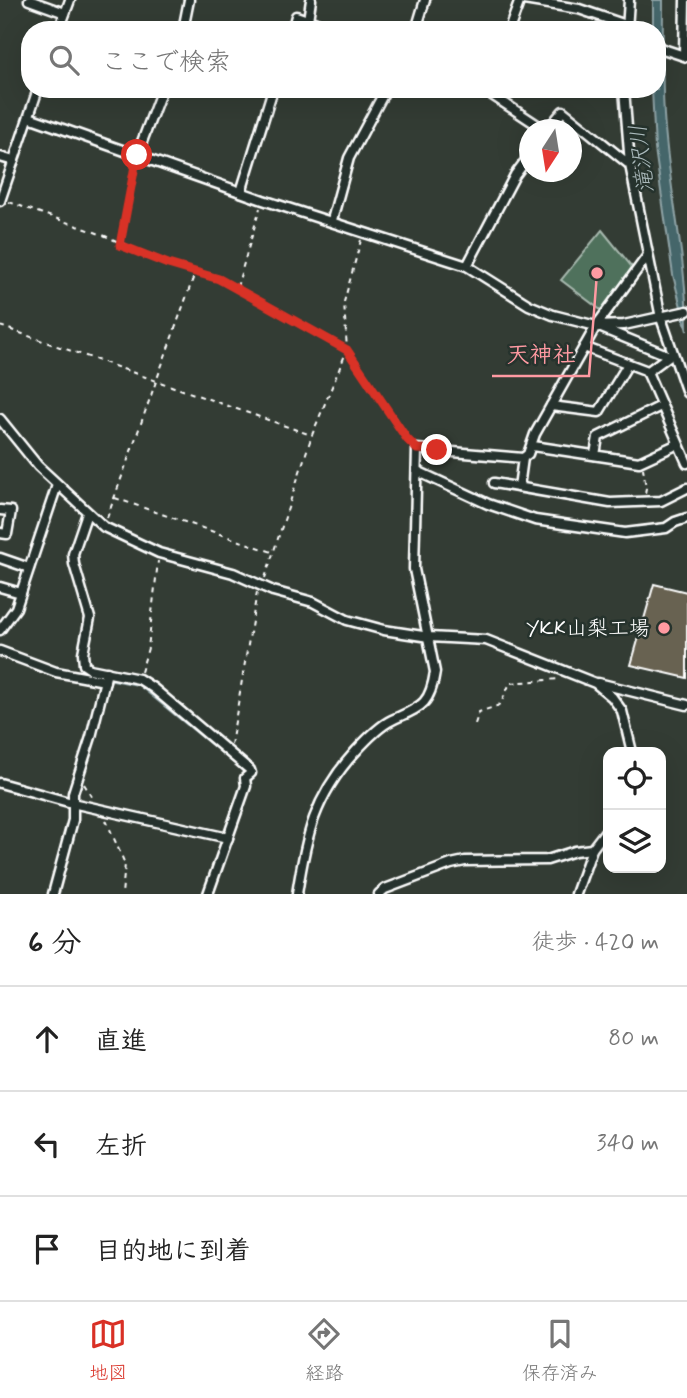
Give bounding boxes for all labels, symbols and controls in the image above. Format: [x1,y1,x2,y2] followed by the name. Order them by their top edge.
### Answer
[21,21,666,98] search box
[45,41,83,79] icon: search
[101,46,231,80] text: ここで検索
[519,119,582,182] north arrow
[624,123,662,195] water label: 滝沢川
[121,139,152,170] route start
[492,332,589,376] callout: 天神社
[507,341,576,371] text: 天神社
[421,434,452,465] route end
[526,615,650,643] place label: YKK山梨工場
[656,620,672,636] marker: YKK山梨工場
[603,747,666,873] map controls
[603,747,666,810] button: locate
[603,810,666,873] button: layers
[28,924,81,963] text: 6 分
[531,928,659,958] text: 徒歩 · 420 m
[28,1020,66,1058] icon: ahead
[608,1024,659,1054] text: 80 m
[95,1025,147,1059] text: 直進
[28,1125,66,1163] icon: left
[596,1129,659,1159] text: 340 m
[95,1130,147,1164] text: 左折
[28,1230,66,1268] icon: arrive
[95,1235,251,1269] text: 目的地に到着
[89,1315,127,1386] tab: 地図
[305,1315,344,1386] tab: 経路
[522,1315,598,1386] tab: 保存済み

